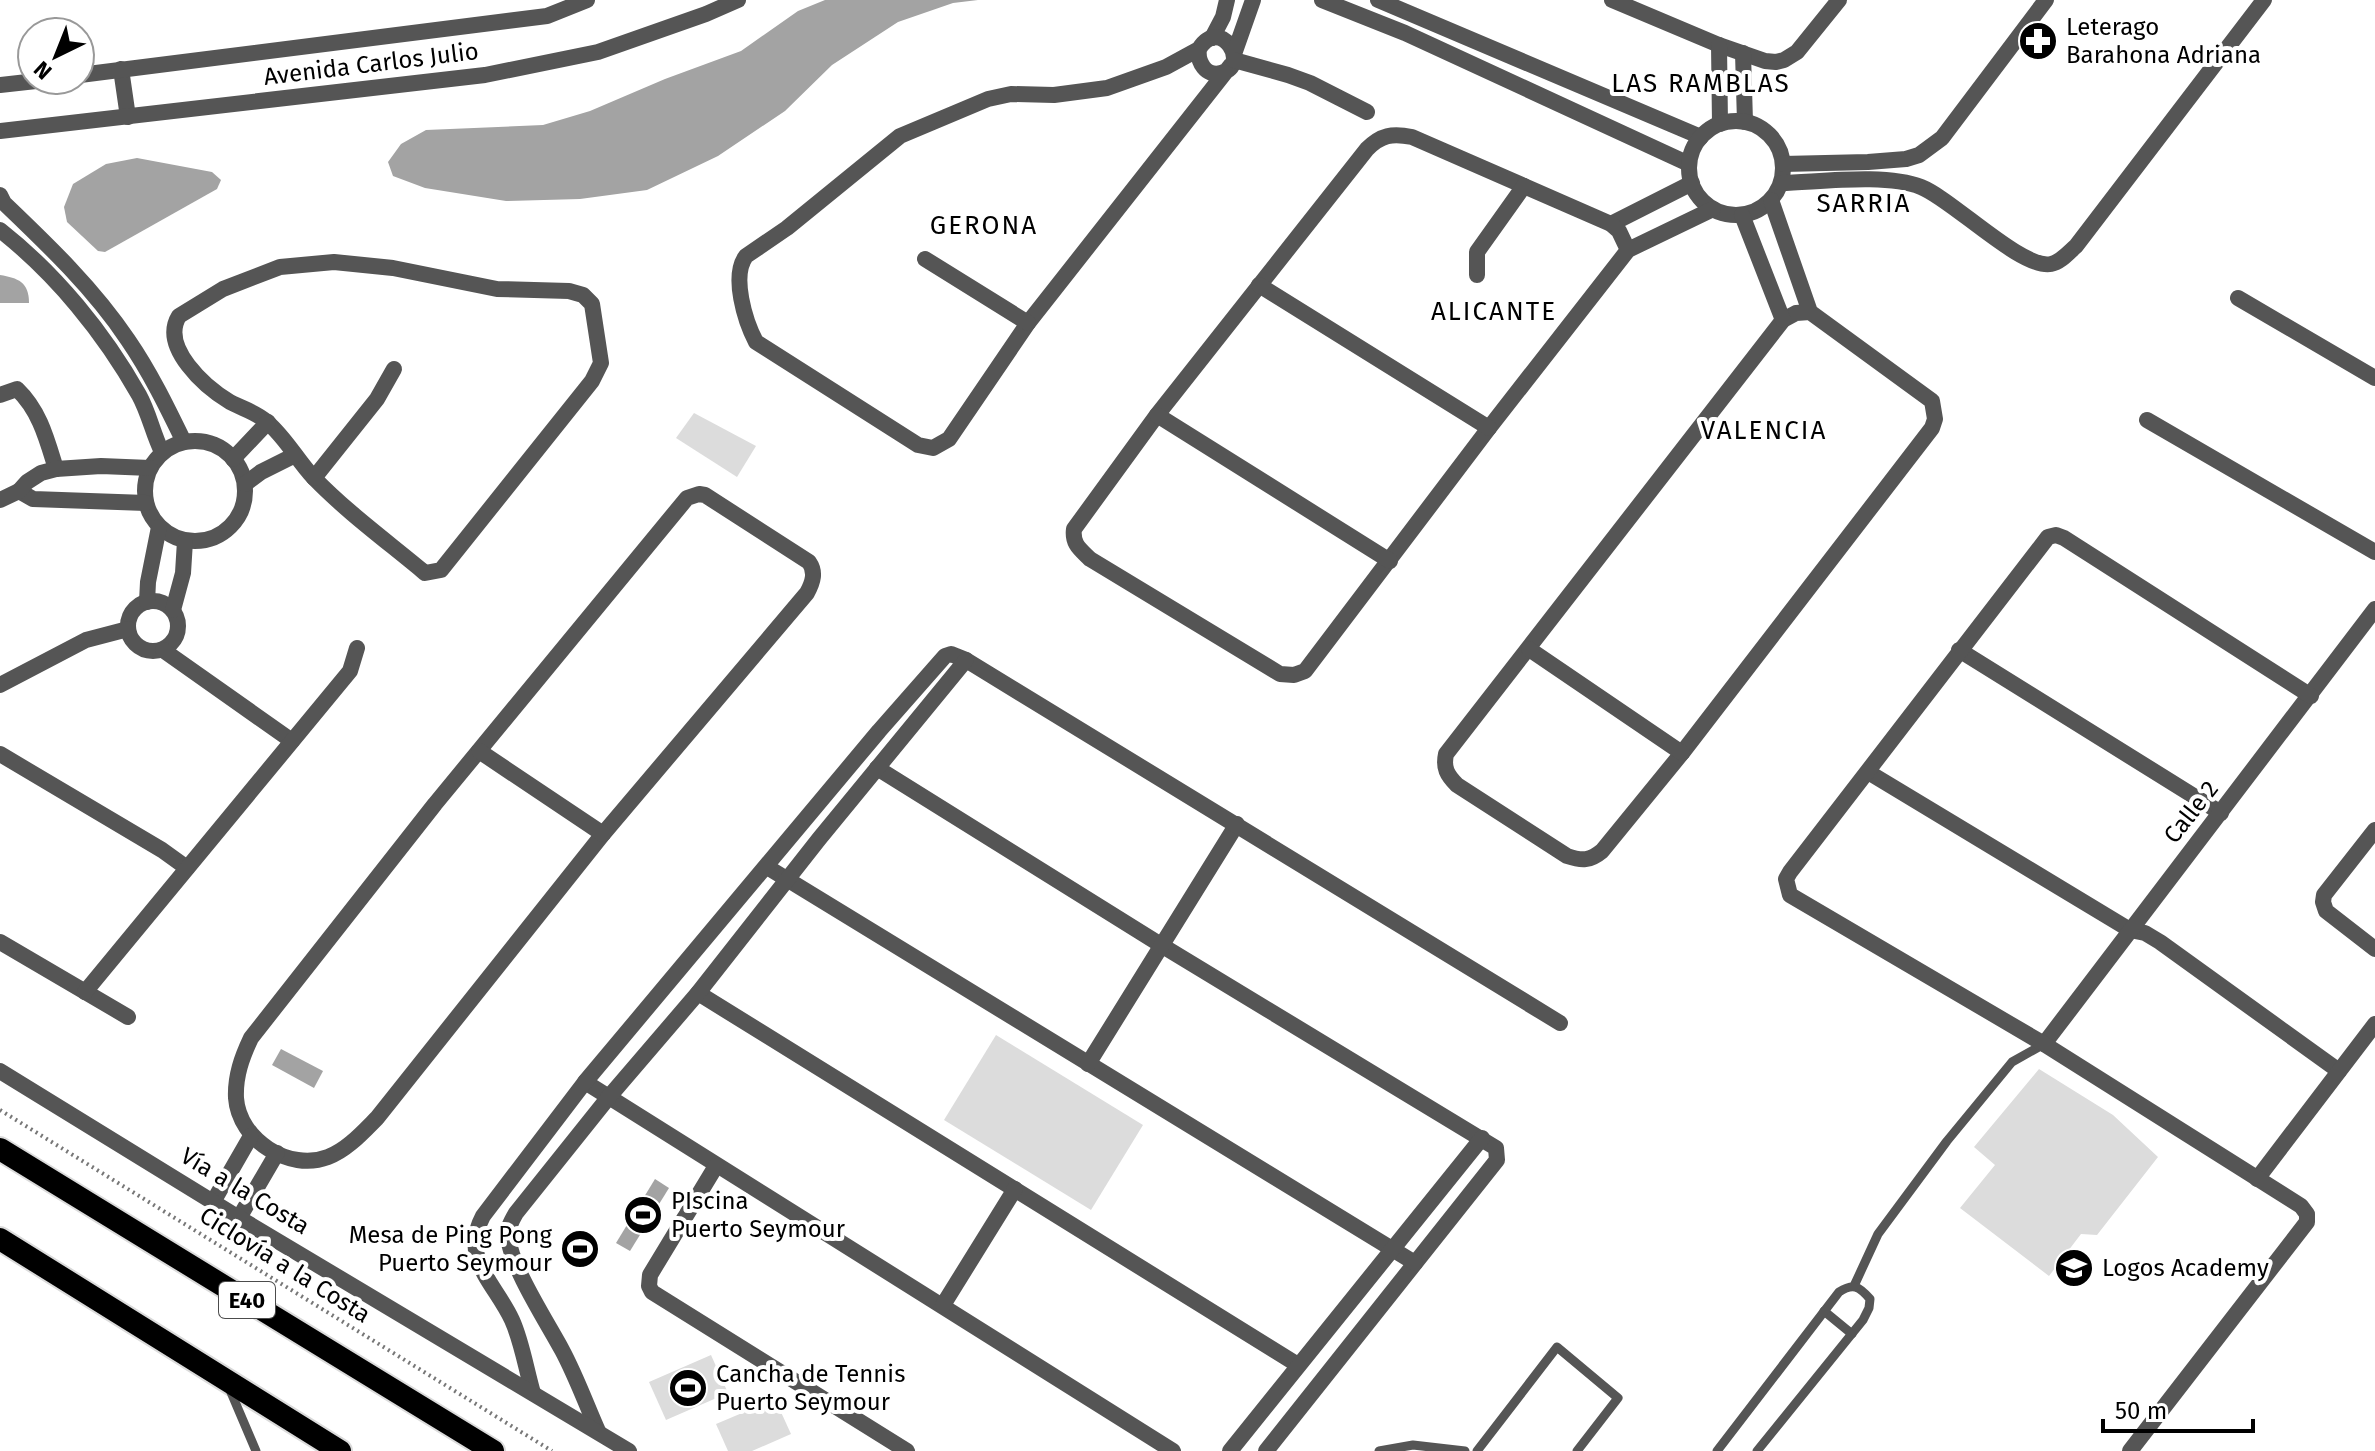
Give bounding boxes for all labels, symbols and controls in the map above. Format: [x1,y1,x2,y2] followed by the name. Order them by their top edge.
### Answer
[2066,13,2261,69] place label: Leterago Barahona Adriana
[16,16,96,96] north arrow
[2017,20,2059,62] pharmacy icon: Leterago Barahona Adriana
[262,37,480,91] street label: Avenida Carlos Julio
[28,55,57,85] text: N
[1611,68,1791,99] district label: LAS RAMBLAS
[1817,188,1911,219] district label: SARRIA
[930,210,1038,241] district label: GERONA
[1431,296,1557,327] district label: ALICANTE
[1701,415,1827,446] district label: VALENCIA
[2158,775,2224,849] street label: Calle 2
[176,1142,314,1240] street label: Vía a la Costa
[671,1187,846,1243] place label: PIscina Puerto Seymour
[622,1194,664,1236] sports icon: PIscina Puerto Seymour
[194,1201,376,1329] street label: Ciclovía a la Costa
[349,1221,553,1277] place label: Mesa de Ping Pong Puerto Seymour
[559,1228,601,1270] sports icon: Mesa de Ping Pong Puerto Seymour
[2053,1247,2095,1289] school or university icon: Logos Academy
[2102,1254,2269,1282] place label: Logos Academy
[219,1282,275,1318] road number: E40
[716,1360,905,1416] place label: Cancha de Tennis Puerto Seymour
[667,1367,709,1409] sports icon: Cancha de Tennis Puerto Seymour
[2103,1383,2253,1433] scale bar
[2115,1397,2167,1425] text: 50 m

